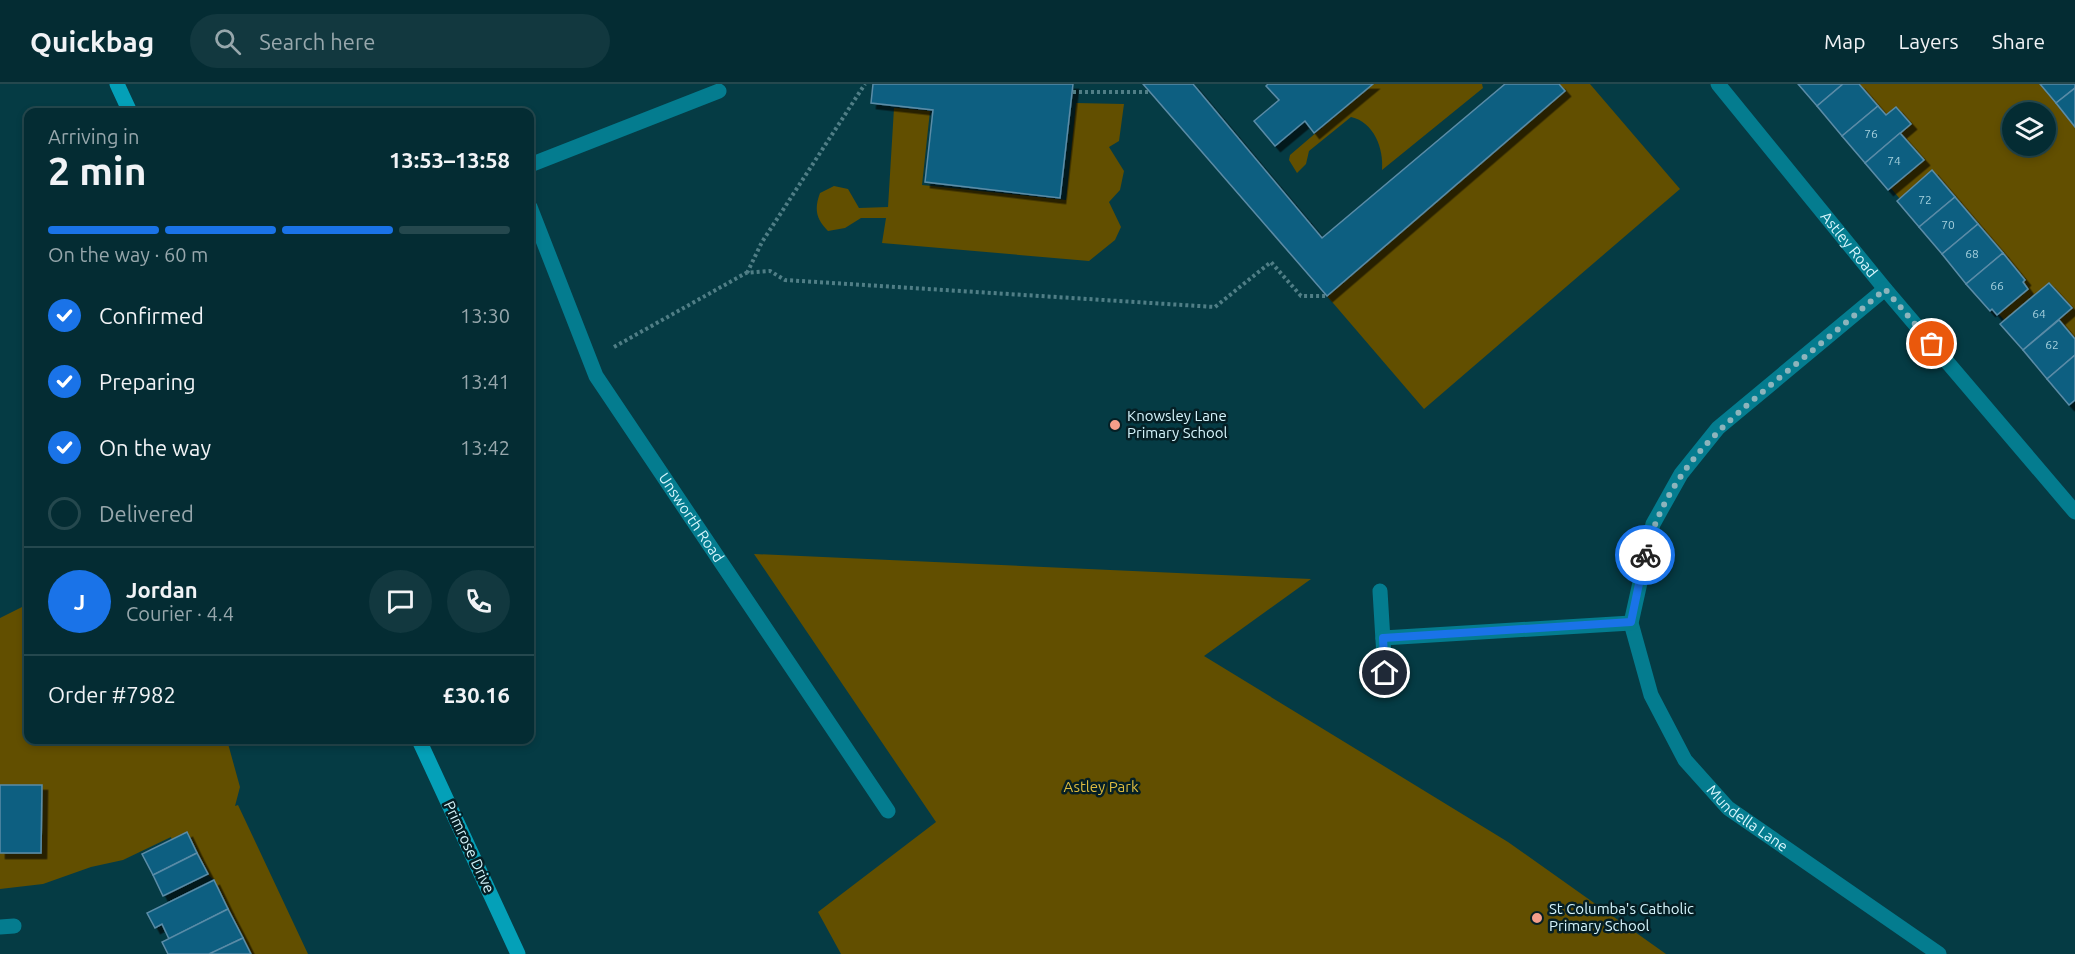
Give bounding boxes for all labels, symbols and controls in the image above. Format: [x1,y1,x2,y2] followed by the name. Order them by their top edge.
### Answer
[190,14,610,68] search box
[211,25,244,58] icon: search
[30,26,154,57] text: Quickbag
[259,29,375,54] text: Search here
[1824,29,1865,53] text: Map
[1898,29,1959,53] text: Layers
[1992,29,2045,53] text: Share
[2002,102,2056,156] map controls
[2002,102,2056,156] button: layers
[48,125,139,148] text: Arriving in
[1864,127,1878,140] house number: 76
[389,147,510,172] text: 13:53–13:58
[48,149,147,192] text: 2 min
[1887,154,1901,167] house number: 74
[1918,193,1932,206] house number: 72
[1817,208,1881,281] street label: Astley Road
[1941,218,1955,231] house number: 70
[48,243,208,266] text: On the way · 60 m
[1965,247,1979,260] house number: 68
[1990,279,2004,292] house number: 66
[48,299,81,332] icon: check
[99,303,204,328] text: Confirmed
[460,304,510,327] text: 13:30
[2032,307,2046,320] house number: 64
[1906,318,1957,369] pin
[1915,327,1948,360] icon: bag
[2045,338,2059,351] house number: 62
[48,365,81,398] icon: check
[99,369,196,394] text: Preparing
[460,370,510,393] text: 13:41
[1127,407,1228,441] place label: Knowsley Lane Primary School
[1108,418,1122,432] marker: Knowsley Lane Primary School
[48,431,81,464] icon: check
[99,435,211,460] text: On the way
[460,436,510,459] text: 13:42
[655,469,728,565] street label: Unsworth Road
[99,501,194,526] text: Delivered
[1615,525,1675,585] courier
[1629,539,1662,572] icon: bike
[369,570,432,633] button: chat
[447,570,510,633] button: phone
[126,577,198,602] text: Jordan
[74,589,85,614] text: J
[126,602,234,625] text: Courier · 4.4
[1359,647,1410,698] pin
[1368,656,1401,689] icon: home
[48,682,176,707] text: Order #7982
[443,682,510,707] text: £30.16
[1063,778,1139,795] park label: Astley Park
[1703,781,1791,855] street label: Mundella Lane
[441,798,498,895] street label: Primrose Drive
[1549,900,1694,934] place label: St Columba's Catholic Primary School
[1530,911,1544,925] marker: St Columba's Catholic Primary School

